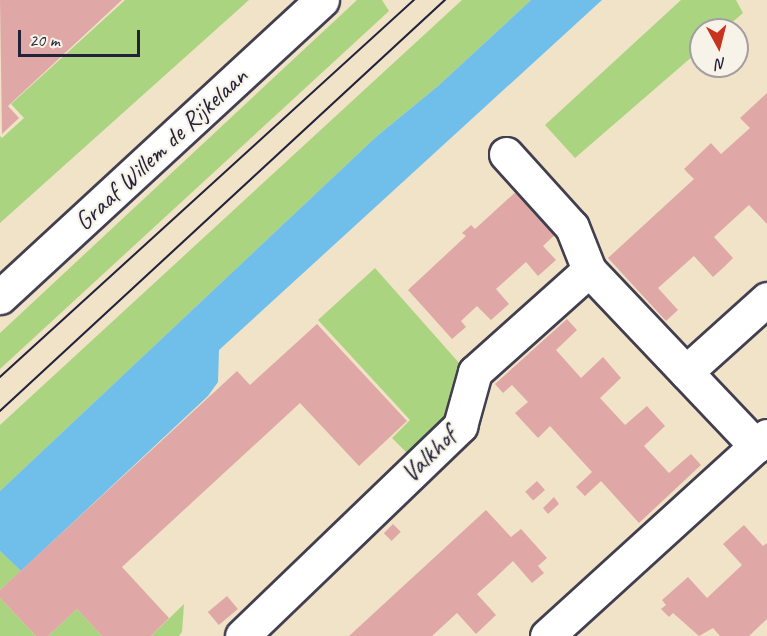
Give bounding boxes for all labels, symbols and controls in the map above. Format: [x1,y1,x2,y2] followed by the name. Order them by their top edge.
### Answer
[21,18,142,56] scale bar
[689,18,749,78] north arrow
[29,29,60,51] text: 20 m
[715,53,727,74] text: N
[68,61,254,237] street label: Graaf Willem de Rijkelaan
[395,421,463,489] street label: Valkhof

